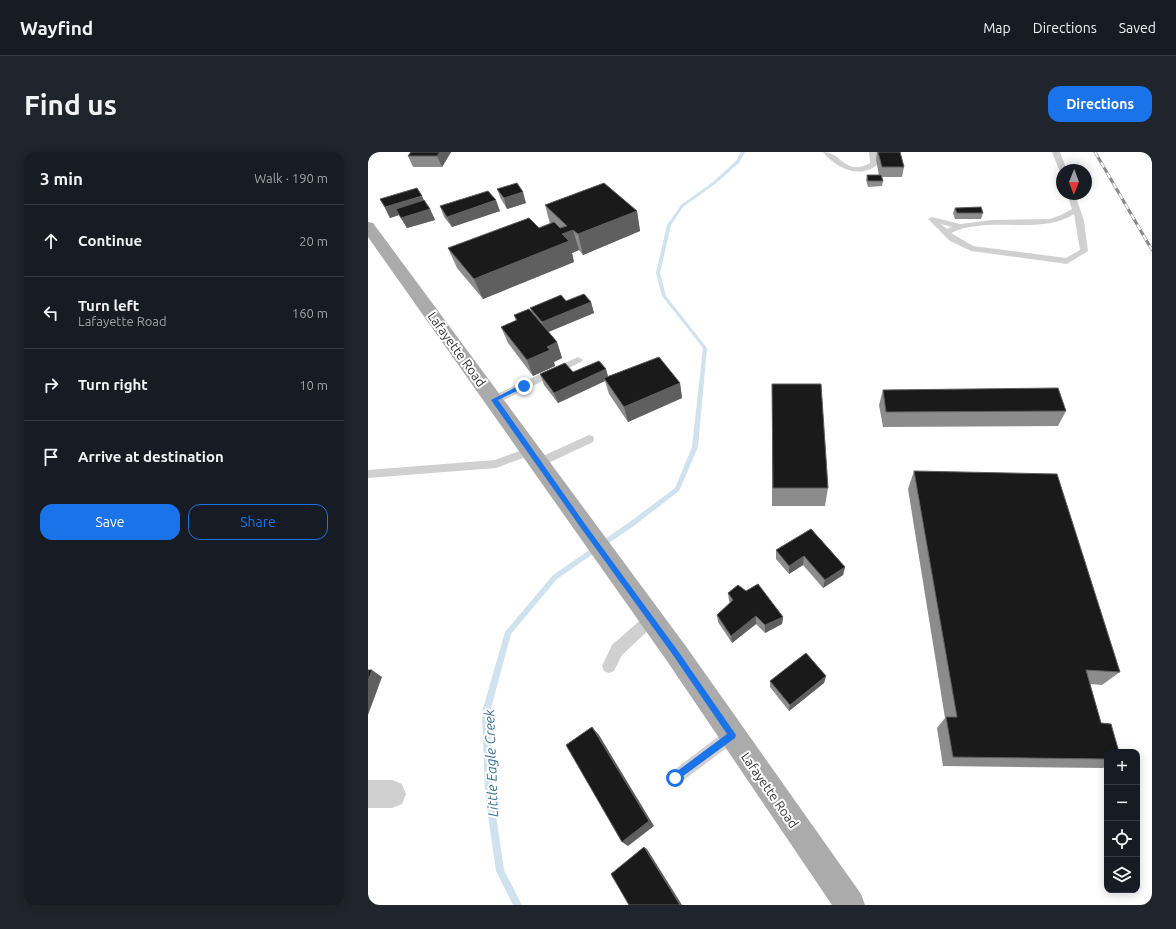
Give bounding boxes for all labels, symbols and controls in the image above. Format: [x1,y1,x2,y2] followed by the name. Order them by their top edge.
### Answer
[20,17,93,39] text: Wayfind
[983,20,1011,36] text: Map
[1033,20,1097,36] text: Directions
[1119,20,1156,36] text: Saved
[1048,86,1152,122] button: Directions
[24,89,117,120] text: Find us
[1056,164,1092,200] north arrow
[40,169,83,188] text: 3 min
[254,171,328,185] text: Walk · 190 m
[40,230,62,252] icon: ahead
[78,232,142,249] text: Continue
[299,234,328,248] text: 20 m
[78,297,139,314] text: Turn left
[40,302,62,324] icon: left
[292,306,328,320] text: 160 m
[425,309,489,389] street label: Lafayette Road
[78,314,167,328] text: Lafayette Road
[40,374,62,396] icon: right
[78,376,148,393] text: Turn right
[515,377,533,395] route end
[299,378,328,392] text: 10 m
[40,446,62,468] icon: arrive
[78,448,224,465] text: Arrive at destination
[40,504,180,540] button: Save
[188,504,328,540] button: Share
[481,708,501,817] water label: Little Eagle Creek
[1104,749,1140,893] map controls
[1104,749,1140,785] button: +
[739,750,801,830] street label: Lafayette Road
[666,769,684,787] route start
[1104,785,1140,821] button: −
[1104,821,1140,857] button: locate
[1104,857,1140,893] button: layers

